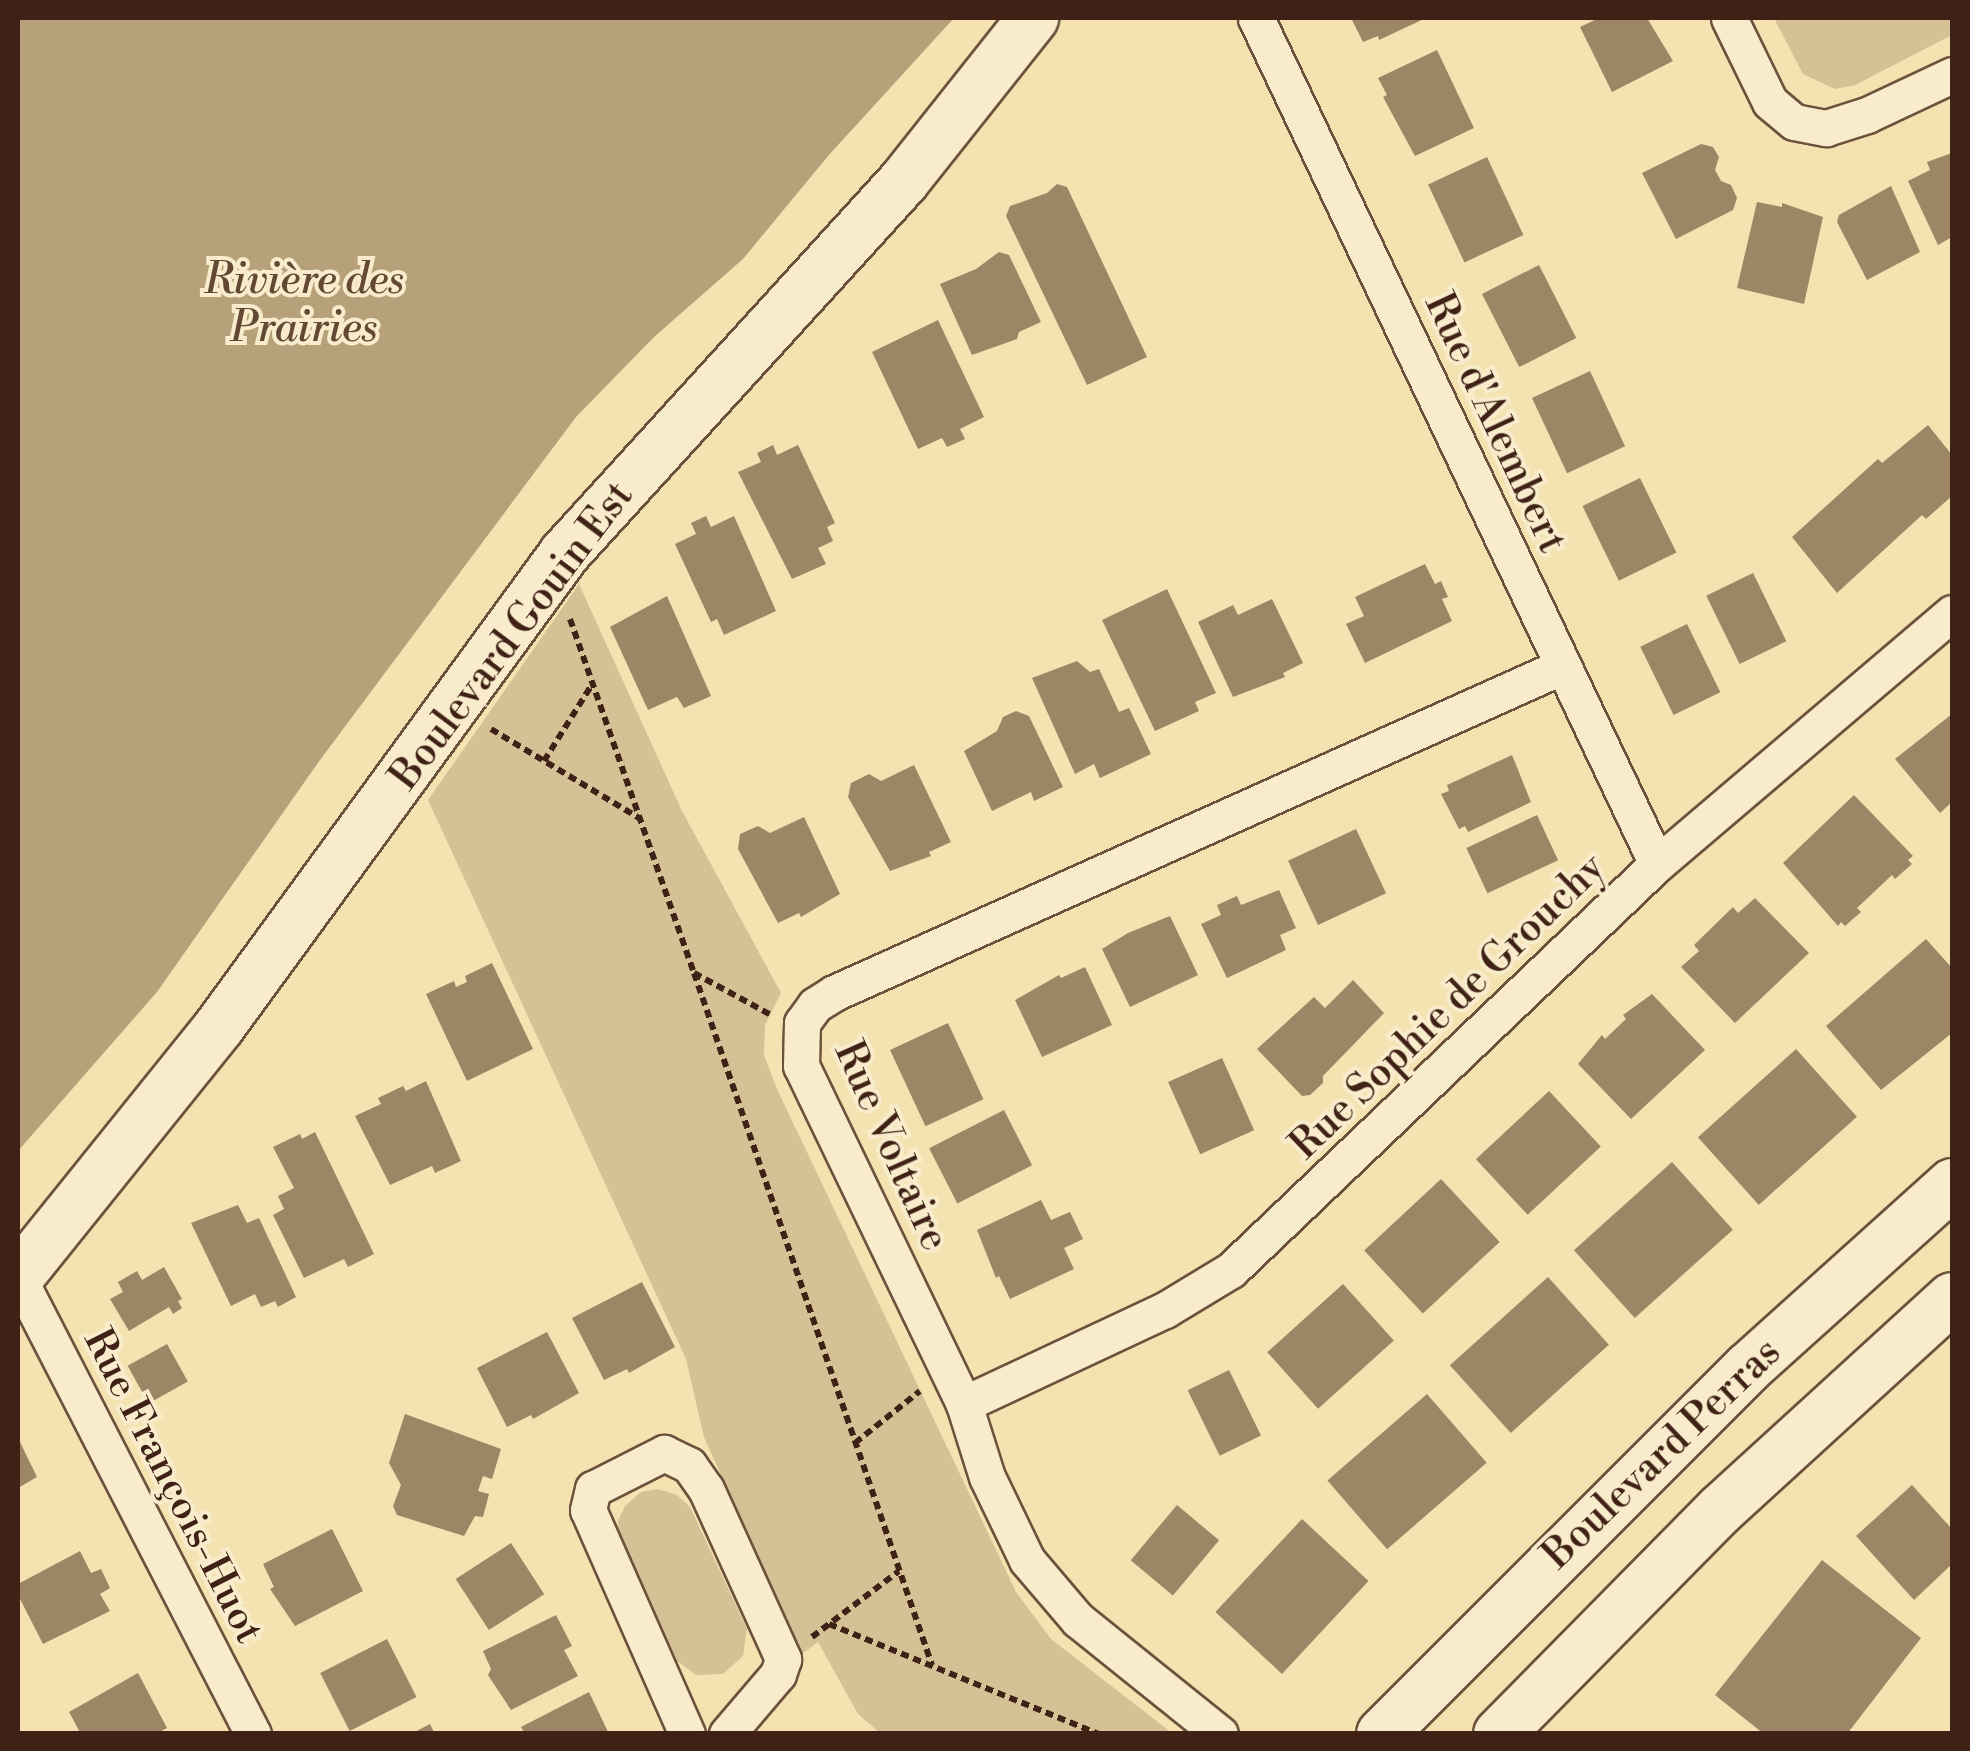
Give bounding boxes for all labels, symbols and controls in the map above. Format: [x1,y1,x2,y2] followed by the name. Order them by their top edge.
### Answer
[204,256,404,354] water label: Rivière des Prairies
[1414,286,1576,560] street label: Rue d'Alembert
[381,473,643,799] street label: Boulevard Gouin Est
[1281,844,1615,1170] street label: Rue Sophie de Grouchy
[824,1034,958,1258] street label: Rue Voltaire
[73,1321,273,1651] street label: Rue François-Huot
[1533,1329,1791,1579] street label: Boulevard Perras

